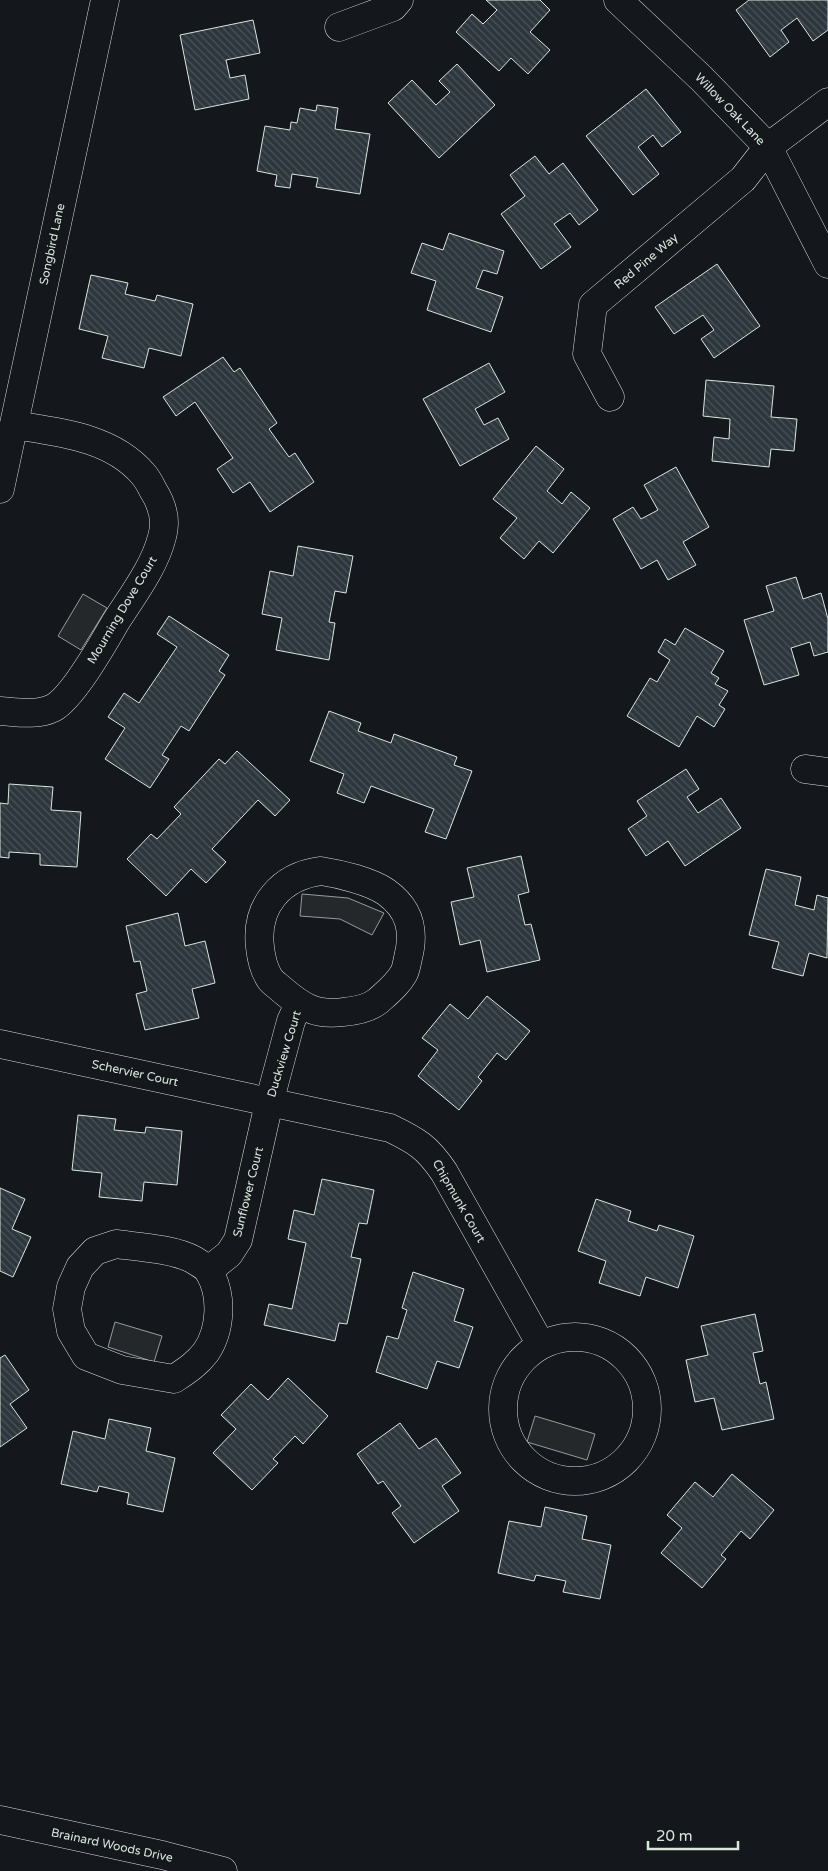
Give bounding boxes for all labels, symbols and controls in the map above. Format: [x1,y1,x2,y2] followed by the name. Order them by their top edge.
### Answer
[692,70,768,148] street label: Willow Oak Lane
[37,202,68,286] street label: Songbird Lane
[611,230,681,292] street label: Red Pine Way
[84,553,160,666] street label: Mourning Dove Court
[264,1009,304,1099] street label: Duckview Court
[90,1057,180,1089] street label: Schervier Court
[230,1145,266,1239] street label: Sunflower Court
[430,1157,489,1245] street label: Chipmunk Court
[648,1818,738,1850] scale bar
[50,1825,174,1865] street label: Brainard Woods Drive
[656,1827,693,1845] text: 20 m

